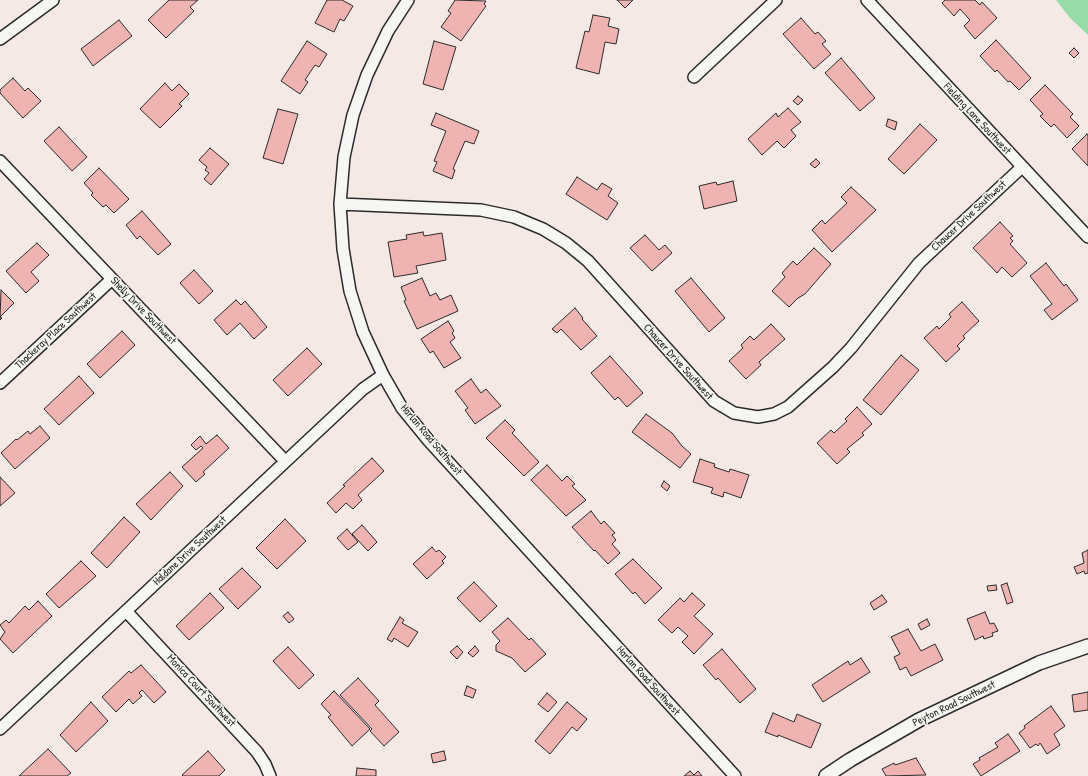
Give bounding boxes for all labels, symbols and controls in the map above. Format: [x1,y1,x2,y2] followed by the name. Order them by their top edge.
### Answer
[940,80,1014,158] street label: Fielding Lane Southwest
[929,178,1009,254] street label: Chaucer Drive Southwest
[107,274,179,348] street label: Shelly Drive Southwest
[13,290,99,372] street label: Thackeray Place Southwest
[640,321,716,403] street label: Chaucer Drive Southwest
[397,402,465,478] street label: Harlan Road Southwest
[150,513,230,589] street label: Haldane Drive Southwest
[613,644,683,718] street label: Harlan Road Southwest
[164,652,238,730] street label: Monica Court Southwest
[910,678,998,730] street label: Peyton Road Southwest

